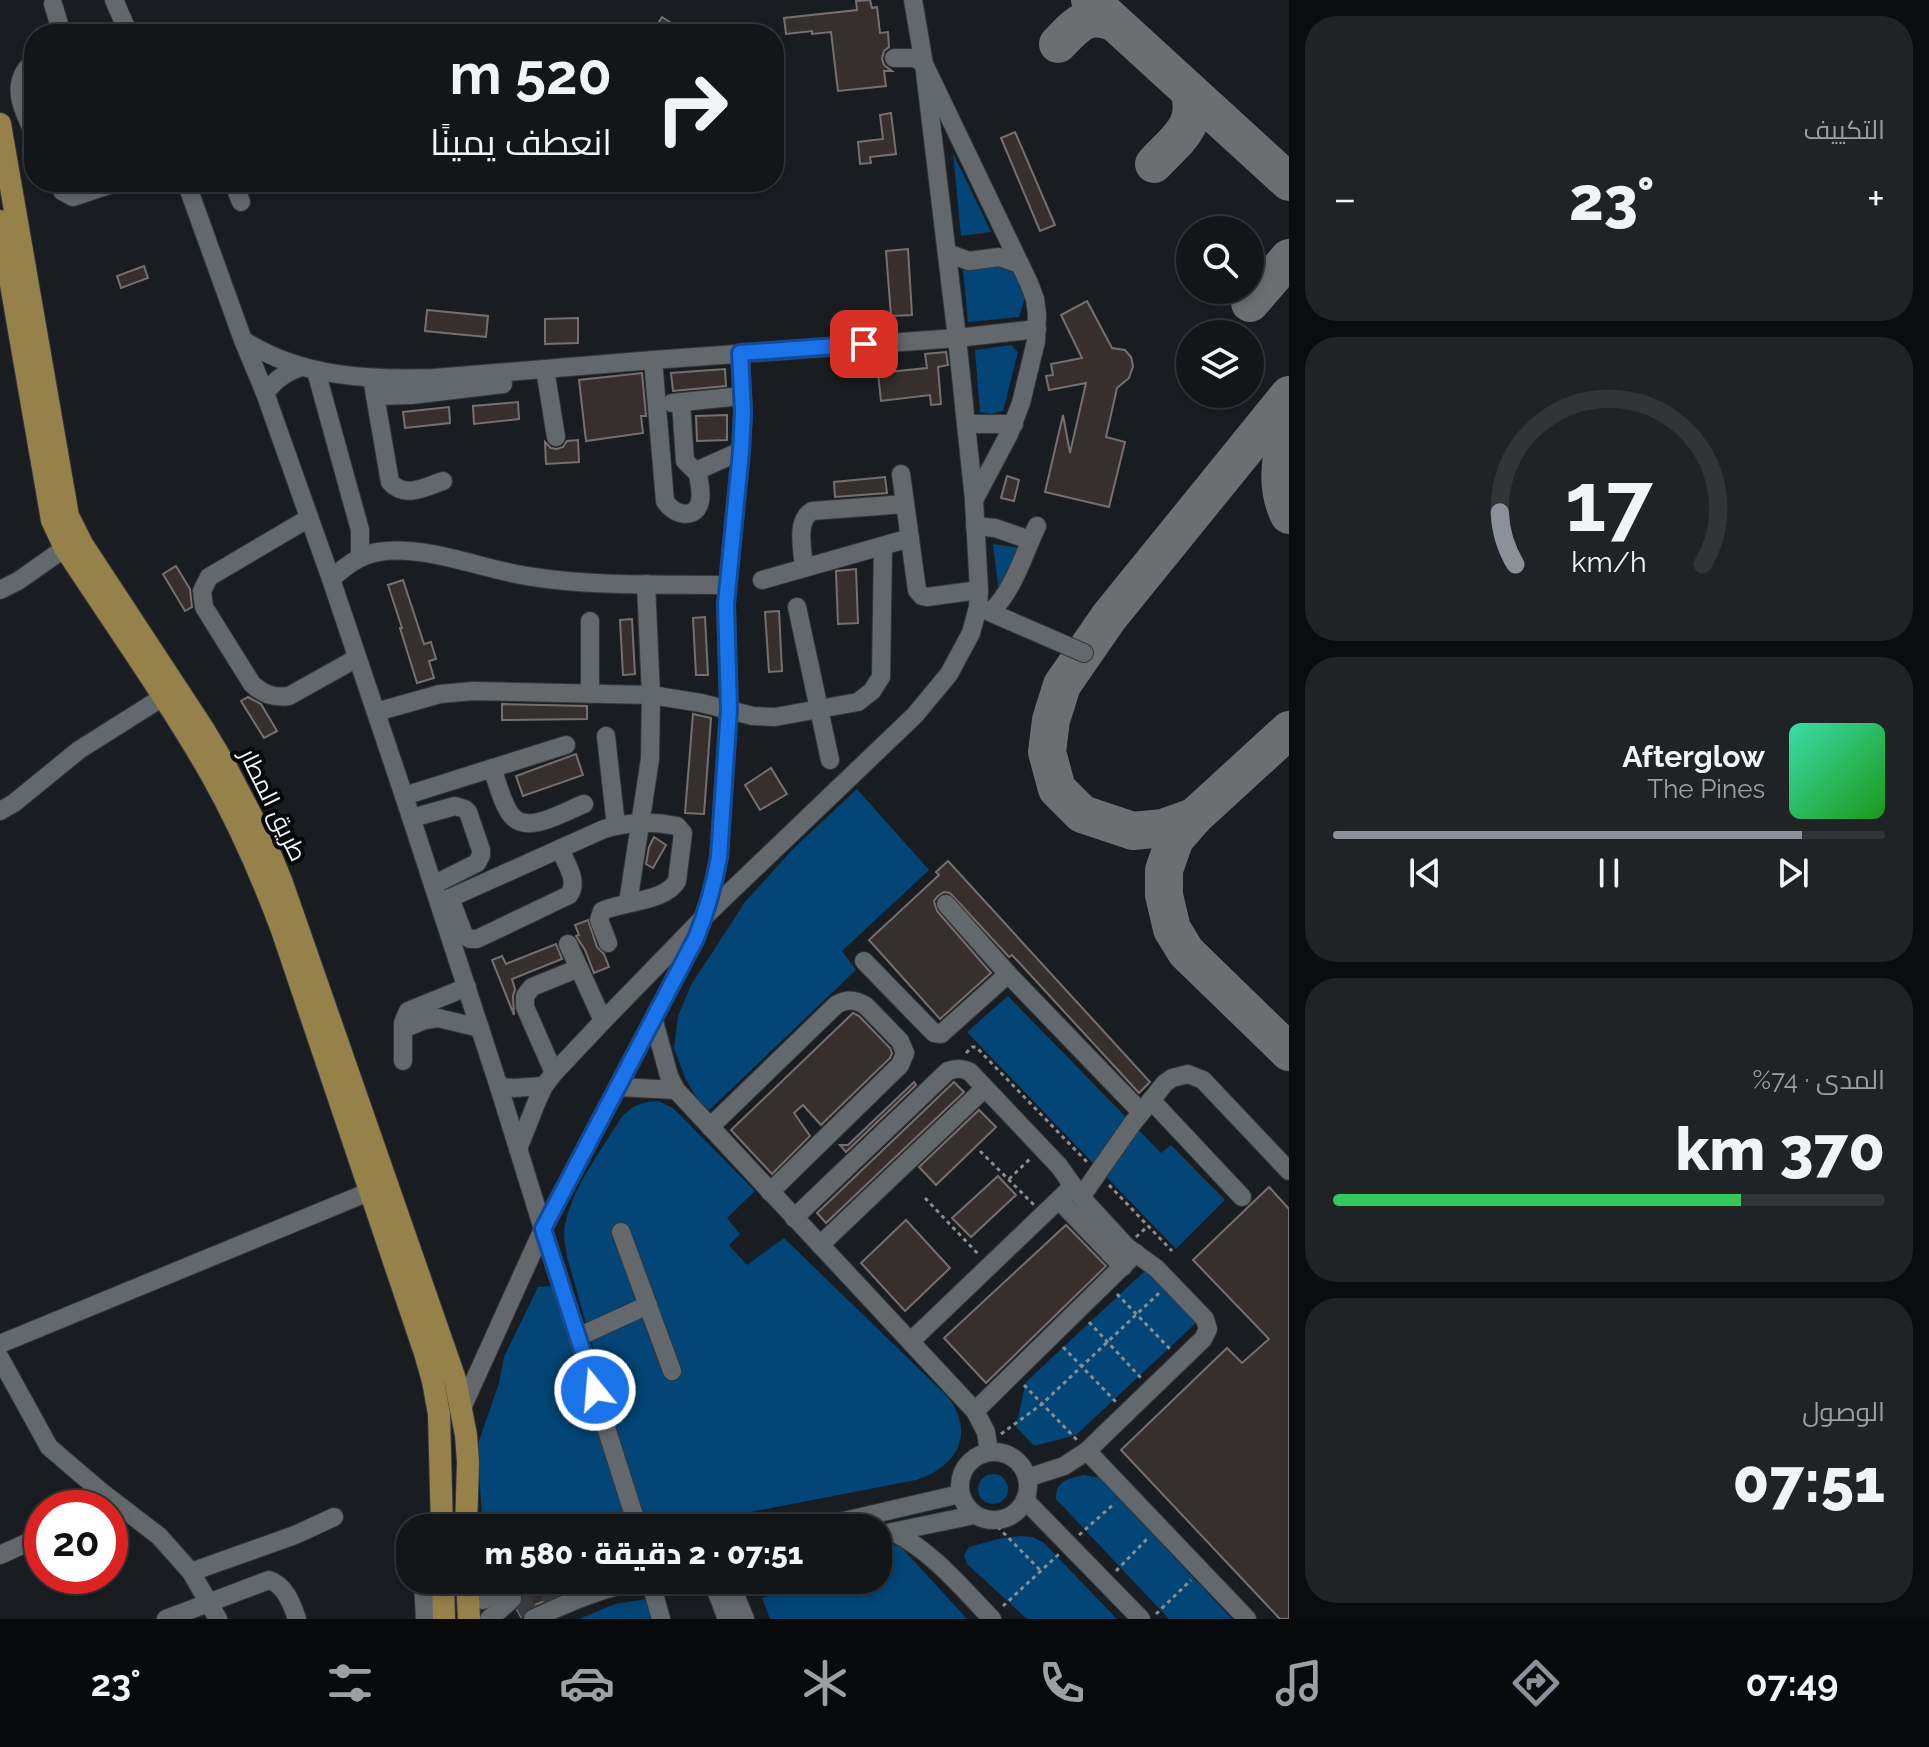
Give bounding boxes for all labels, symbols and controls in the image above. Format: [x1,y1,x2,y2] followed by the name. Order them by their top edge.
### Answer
[449,41,612,107] text: 520 m
[640,56,744,160] icon: right
[1803,115,1885,145] text: التكييف
[430,121,612,163] text: انعطف يمينًا
[1569,164,1655,234] text: 23°
[1333,173,1357,224] text: −
[1867,173,1885,224] text: +
[1176,216,1264,408] map controls
[1176,216,1264,304] button: search
[830,310,898,378] pin
[1176,320,1264,408] button: layers
[842,322,886,366] icon: arrive
[1565,452,1653,549] text: 17
[1571,545,1647,579] text: km/h
[1622,739,1765,774] text: Afterglow
[232,742,313,866] street label: طريق المطار
[1647,774,1765,804] text: The Pines
[1403,851,1447,895] icon: previous
[1587,851,1631,895] icon: pause
[1771,851,1815,895] icon: next
[1753,1065,1885,1095] text: المدى · 74%
[1675,1114,1885,1184] text: 370 km
[553,1348,637,1432] position arrow
[1802,1397,1885,1427] text: الوصول
[1733,1446,1885,1516] text: 07:51
[24,1490,128,1594] speed limit sign: 20
[485,1536,803,1571] text: 07:51 · 2 دقيقة · 580 m
[322,1655,378,1711] icon: filters
[559,1655,615,1711] icon: car
[797,1655,853,1711] icon: climate
[1034,1655,1090,1711] icon: phone
[1271,1655,1327,1711] icon: music
[1508,1655,1564,1711] icon: directions
[91,1662,141,1704] text: 23°
[1745,1662,1838,1704] text: 07:49

